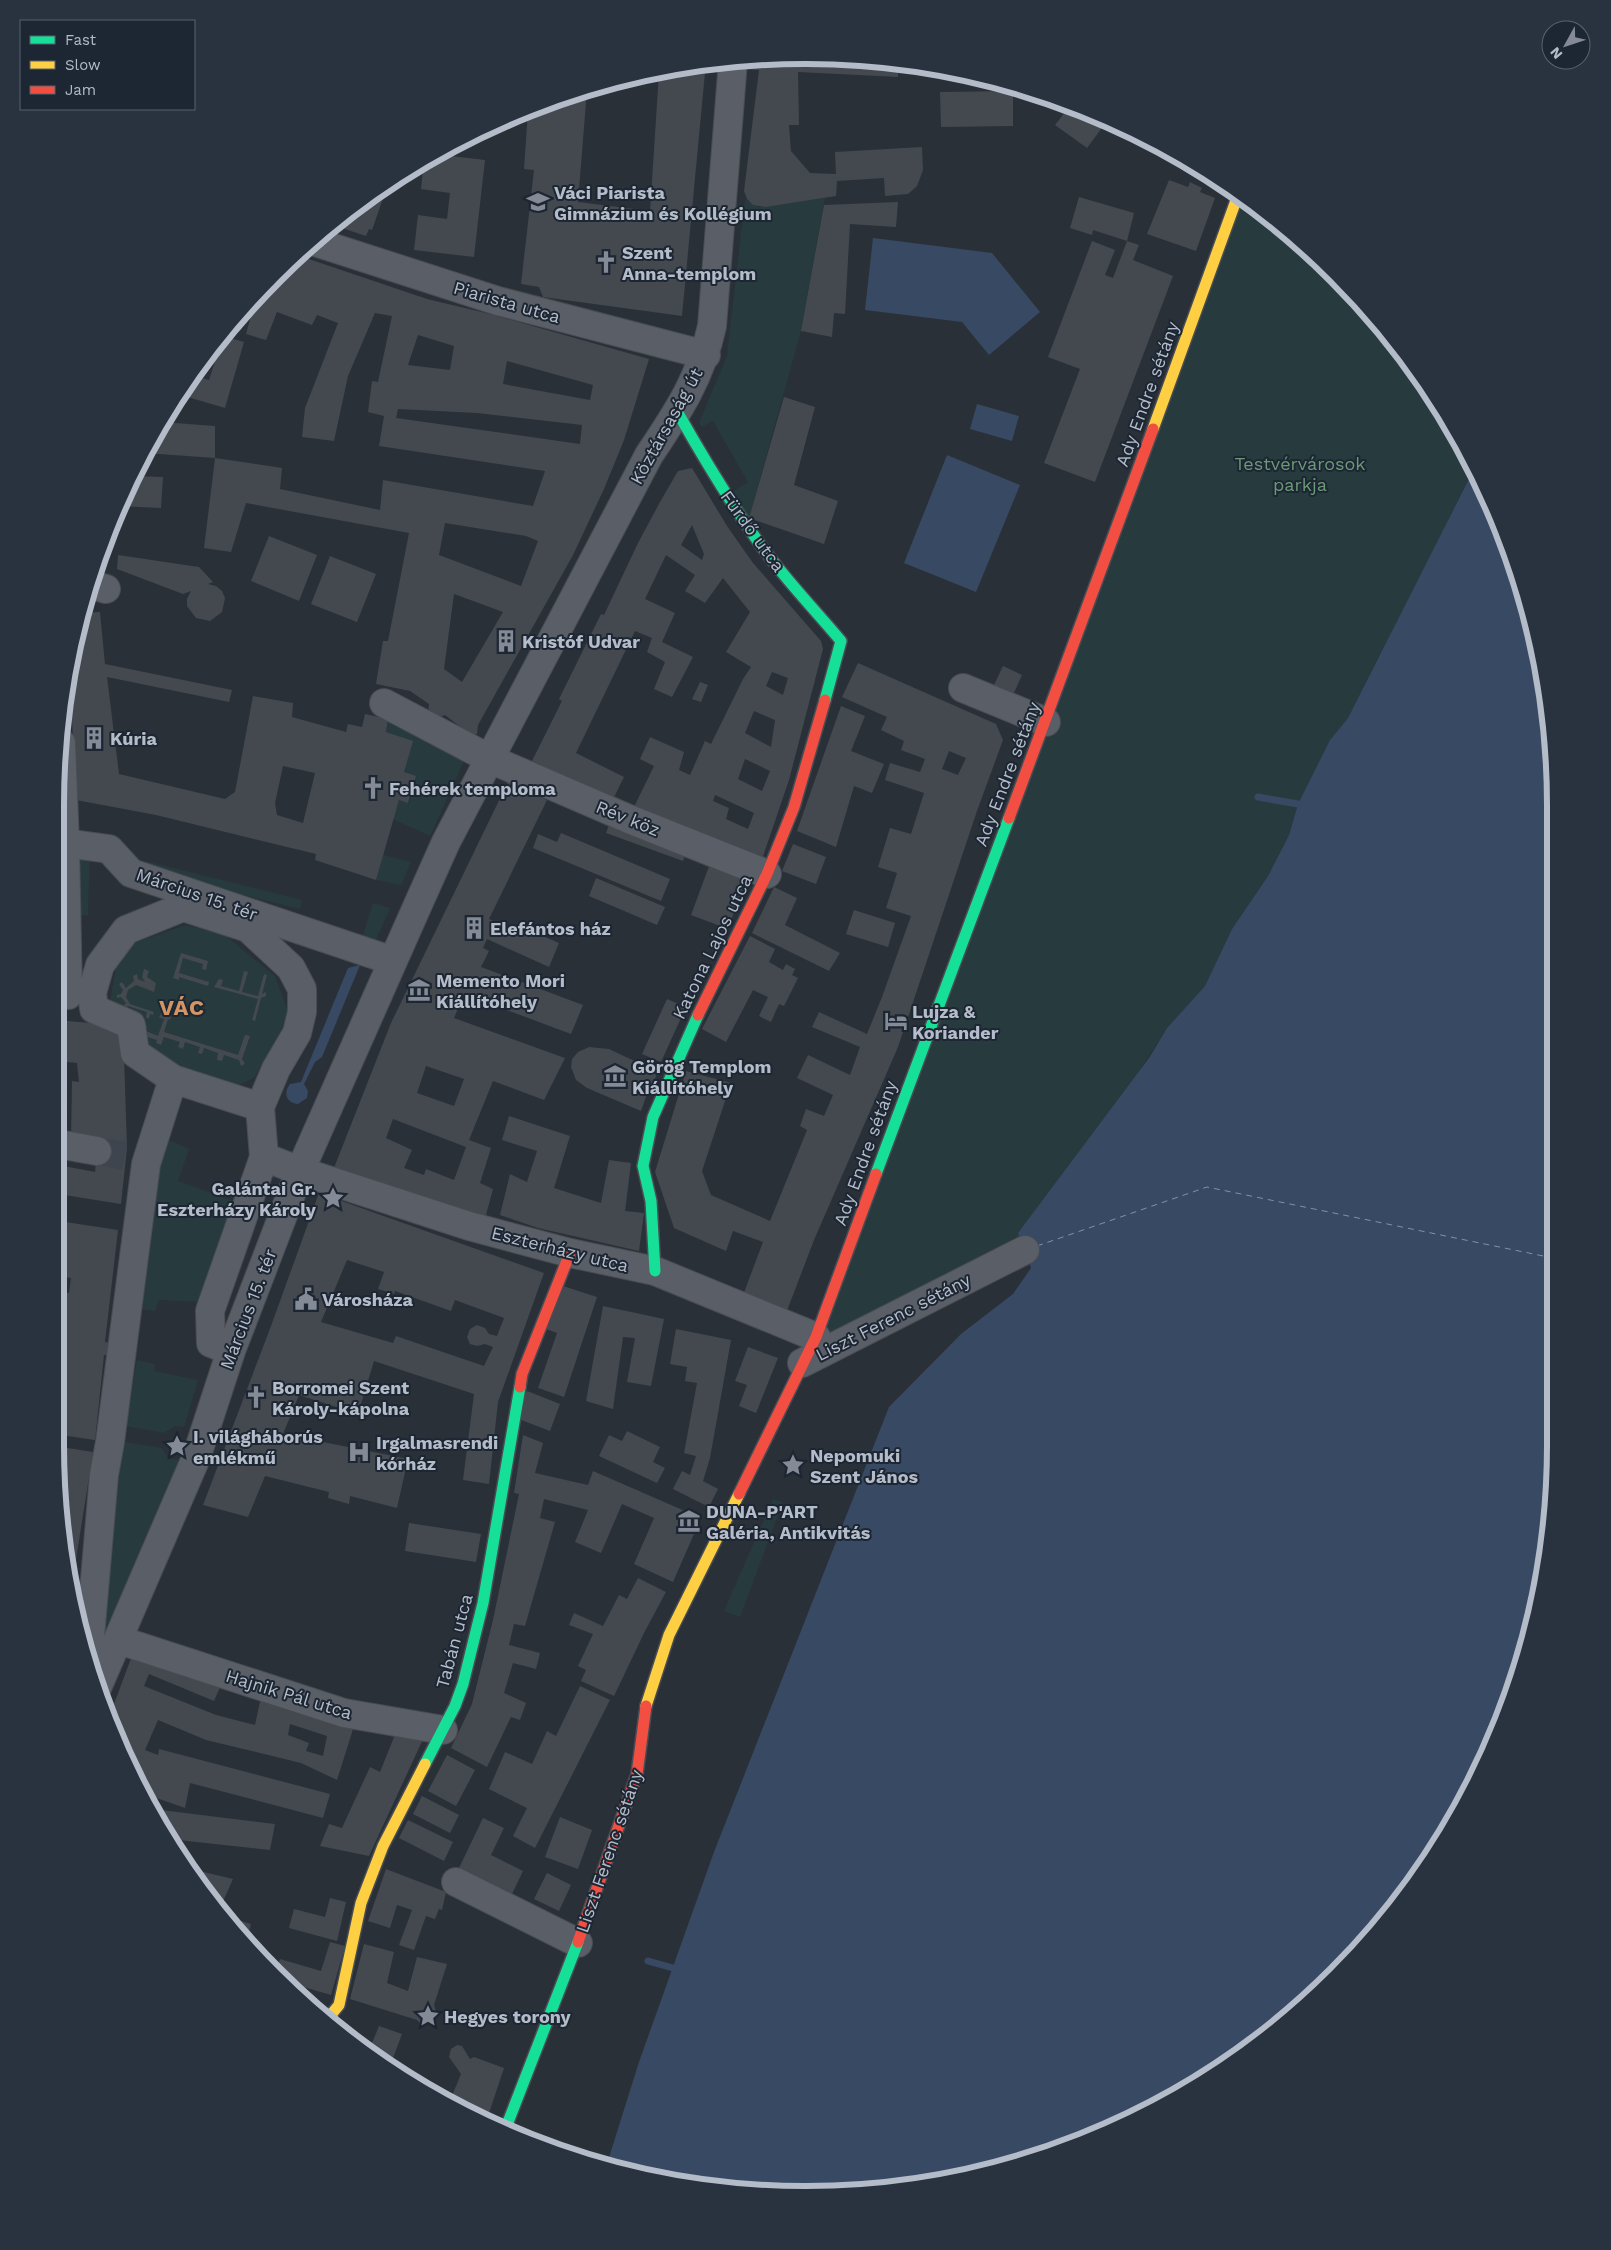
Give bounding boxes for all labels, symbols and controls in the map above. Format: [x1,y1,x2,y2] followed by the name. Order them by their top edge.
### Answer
[20,20,195,110] legend
[1541,20,1591,70] north arrow
[65,31,97,49] text: Fast
[1547,44,1566,62] text: N
[65,56,101,74] text: Slow
[65,81,96,99] text: Jam
[554,182,772,224] place label: Váci Piarista Gimnázium és Kollégium
[525,189,551,215] school or university icon: Váci Piarista Gimnázium és Kollégium
[622,242,756,284] place label: Szent Anna-templom
[593,249,619,275] church icon: Szent Anna-templom
[451,277,563,327] street label: Piarista utca
[1111,318,1183,469] street label: Ady Endre sétány
[625,364,707,488] street label: Köztársaság út
[1234,453,1366,495] park label: Testvérvárosok parkja
[716,486,790,576] street label: Fürdő utca
[493,628,519,654] building icon: Kristóf Udvar
[522,631,640,652] place label: Kristóf Udvar
[970,698,1044,849] street label: Ady Endre sétány
[81,725,107,751] building icon: Kúria
[110,728,157,749] place label: Kúria
[360,775,386,801] church icon: Fehérek temploma
[389,778,556,799] place label: Fehérek temploma
[593,796,663,840] street label: Rév köz
[133,863,261,925] street label: Március 15. tér
[668,871,756,1023] street label: Katona Lajos utca
[461,915,487,941] building icon: Elefántos ház
[490,918,611,939] place label: Elefántos ház
[436,970,565,1012] place label: Memento Mori Kiállítóhely
[406,977,432,1003] museum icon: Memento Mori Kiállítóhely
[159,995,205,1020] district label: VÁC
[912,1001,999,1043] place label: Lujza & Koriander
[883,1008,909,1034] hotel icon: Lujza & Koriander
[632,1056,771,1098] place label: Görög Templom Kiállítóhely
[602,1063,628,1089] museum icon: Görög Templom Kiállítóhely
[829,1077,901,1228] street label: Ady Endre sétány
[157,1178,317,1220] place label: Galántai Gr. Eszterházy Károly
[320,1185,346,1211] place icon: Galántai Gr. Eszterházy Károly
[489,1222,631,1276] street label: Eszterházy utca
[215,1246,281,1372] street label: Március 15. tér
[812,1269,975,1365] street label: Liszt Ferenc sétány
[293,1286,319,1312] public building icon: Városháza
[322,1289,414,1310] place label: Városháza
[272,1377,410,1419] place label: Borromei Szent Károly-kápolna
[243,1384,269,1410] church icon: Borromei Szent Károly-kápolna
[193,1426,323,1468] place label: I. világháborús emlékmű
[376,1432,498,1474] place label: Irgalmasrendi kórház
[164,1433,190,1459] place icon: I. világháborús emlékmű
[346,1439,372,1465] hospital icon: Irgalmasrendi kórház
[810,1445,918,1487] place label: Nepomuki Szent János
[780,1452,806,1478] place icon: Nepomuki Szent János
[706,1501,871,1543] place label: DUNA-P'ART Galéria, Antikvitás
[676,1508,702,1534] museum icon: DUNA-P'ART Galéria, Antikvitás
[431,1591,477,1691] street label: Tabán utca
[223,1665,355,1723] street label: Hajnik Pál utca
[571,1766,647,1935] street label: Liszt Ferenc sétány
[415,2003,441,2029] place icon: Hegyes torony
[444,2006,572,2027] place label: Hegyes torony

